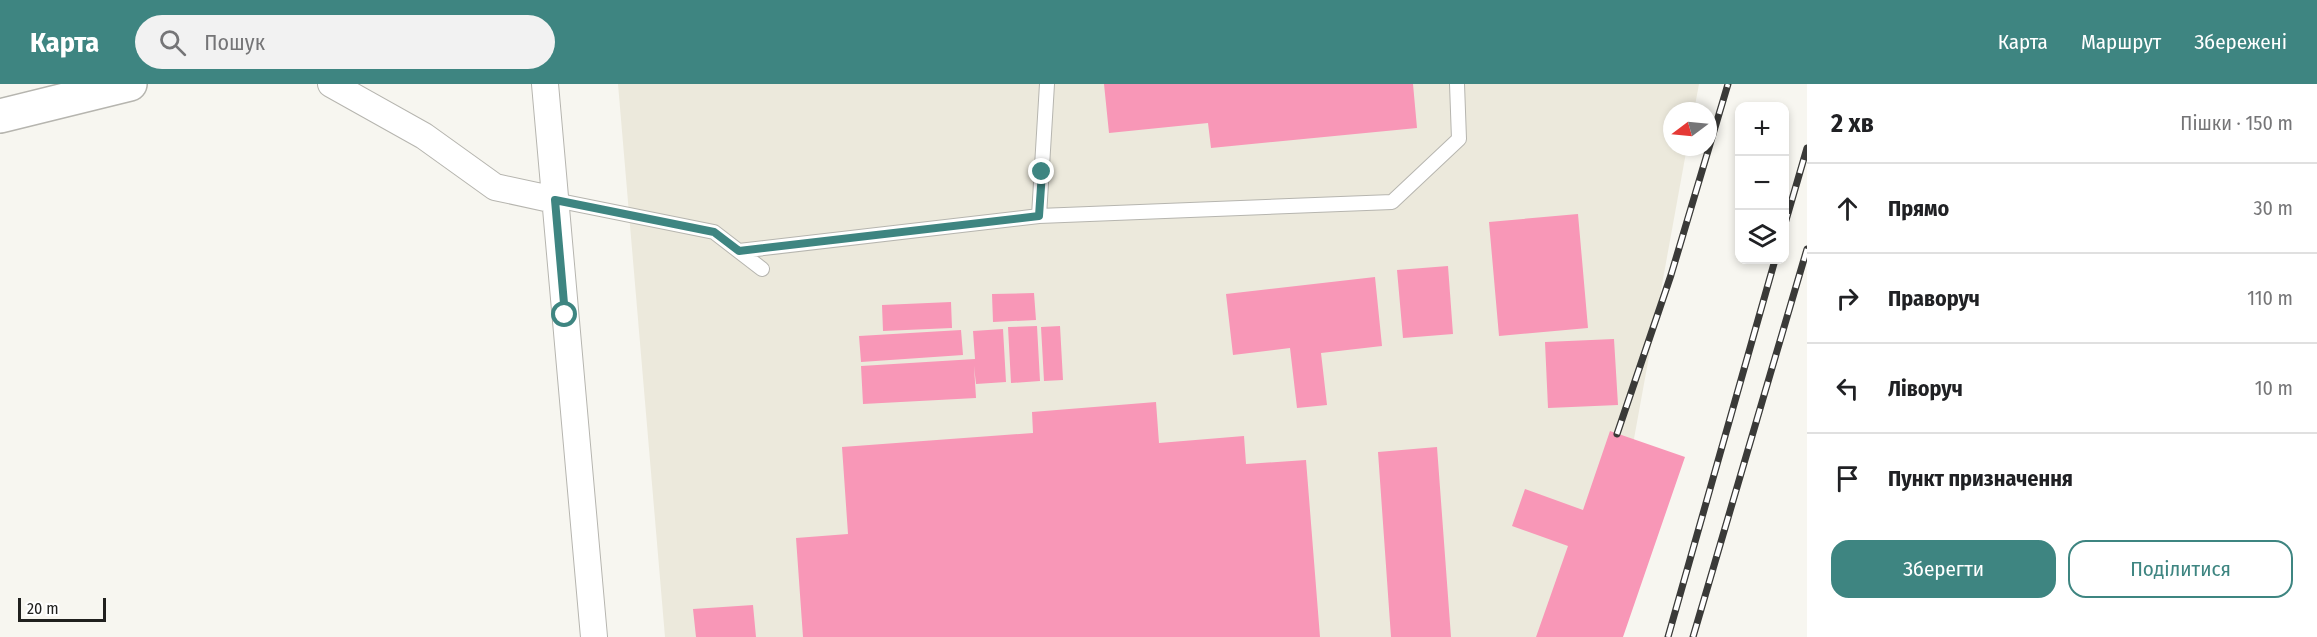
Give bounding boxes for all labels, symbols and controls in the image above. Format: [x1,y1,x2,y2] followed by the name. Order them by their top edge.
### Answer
[135,15,555,69] search box
[30,26,99,59] text: Карта
[156,26,189,59] icon: search
[204,29,265,56] text: Пошук
[1998,29,2048,55] text: Карта
[2081,29,2161,55] text: Маршрут
[2194,29,2287,55] text: Збережені
[1663,102,1717,156] north arrow
[1735,102,1789,264] map controls
[1735,102,1789,156] button: +
[1831,108,1874,139] text: 2 хв
[2180,111,2293,135] text: Пішки · 150 m
[1735,156,1789,210] button: −
[1028,158,1054,184] route end
[1831,192,1864,225] icon: ahead
[1888,195,1949,222] text: Прямо
[2253,196,2293,220] text: 30 m
[1735,210,1789,264] button: layers
[1831,282,1864,315] icon: right
[1888,285,1980,312] text: Праворуч
[2247,286,2293,310] text: 110 m
[551,301,577,327] route start
[1831,372,1864,405] icon: left
[1888,375,1963,402] text: Ліворуч
[2255,376,2293,400] text: 10 m
[1831,462,1864,495] icon: arrive
[1888,465,2073,492] text: Пункт призначення
[1831,540,2056,598] button: Зберегти
[2068,540,2293,598] button: Поділитися
[18,595,106,622] scale bar
[27,599,58,618] text: 20 m

